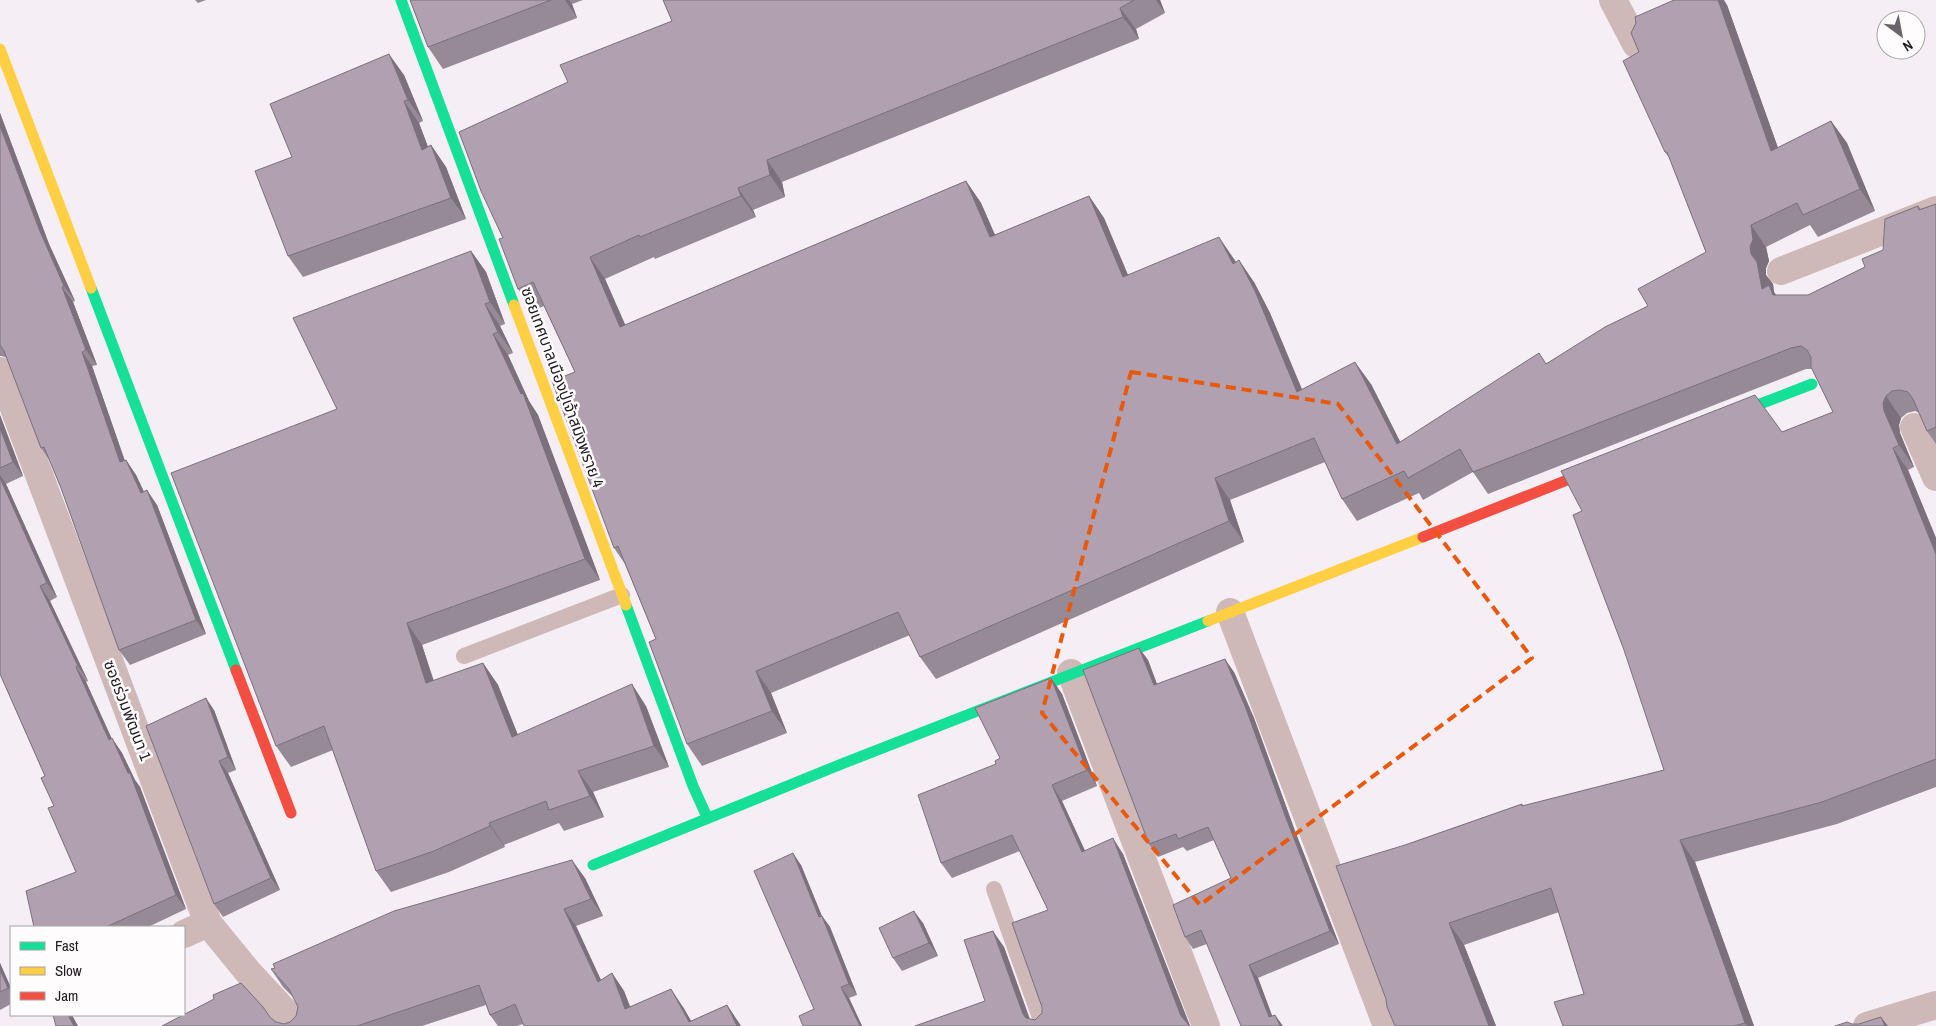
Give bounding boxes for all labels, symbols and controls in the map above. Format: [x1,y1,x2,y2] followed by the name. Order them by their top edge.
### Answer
[1876,10,1926,60] north arrow
[1900,36,1916,56] text: N
[516,284,610,490] street label: ซอยเทศบาลเมืองปู่เจ้าสมิงพราย 4
[99,657,157,764] street label: ซอยร่วมพัฒนา 1
[10,926,185,1016] legend
[55,935,79,956] text: Fast
[55,960,82,981] text: Slow
[55,985,78,1006] text: Jam

